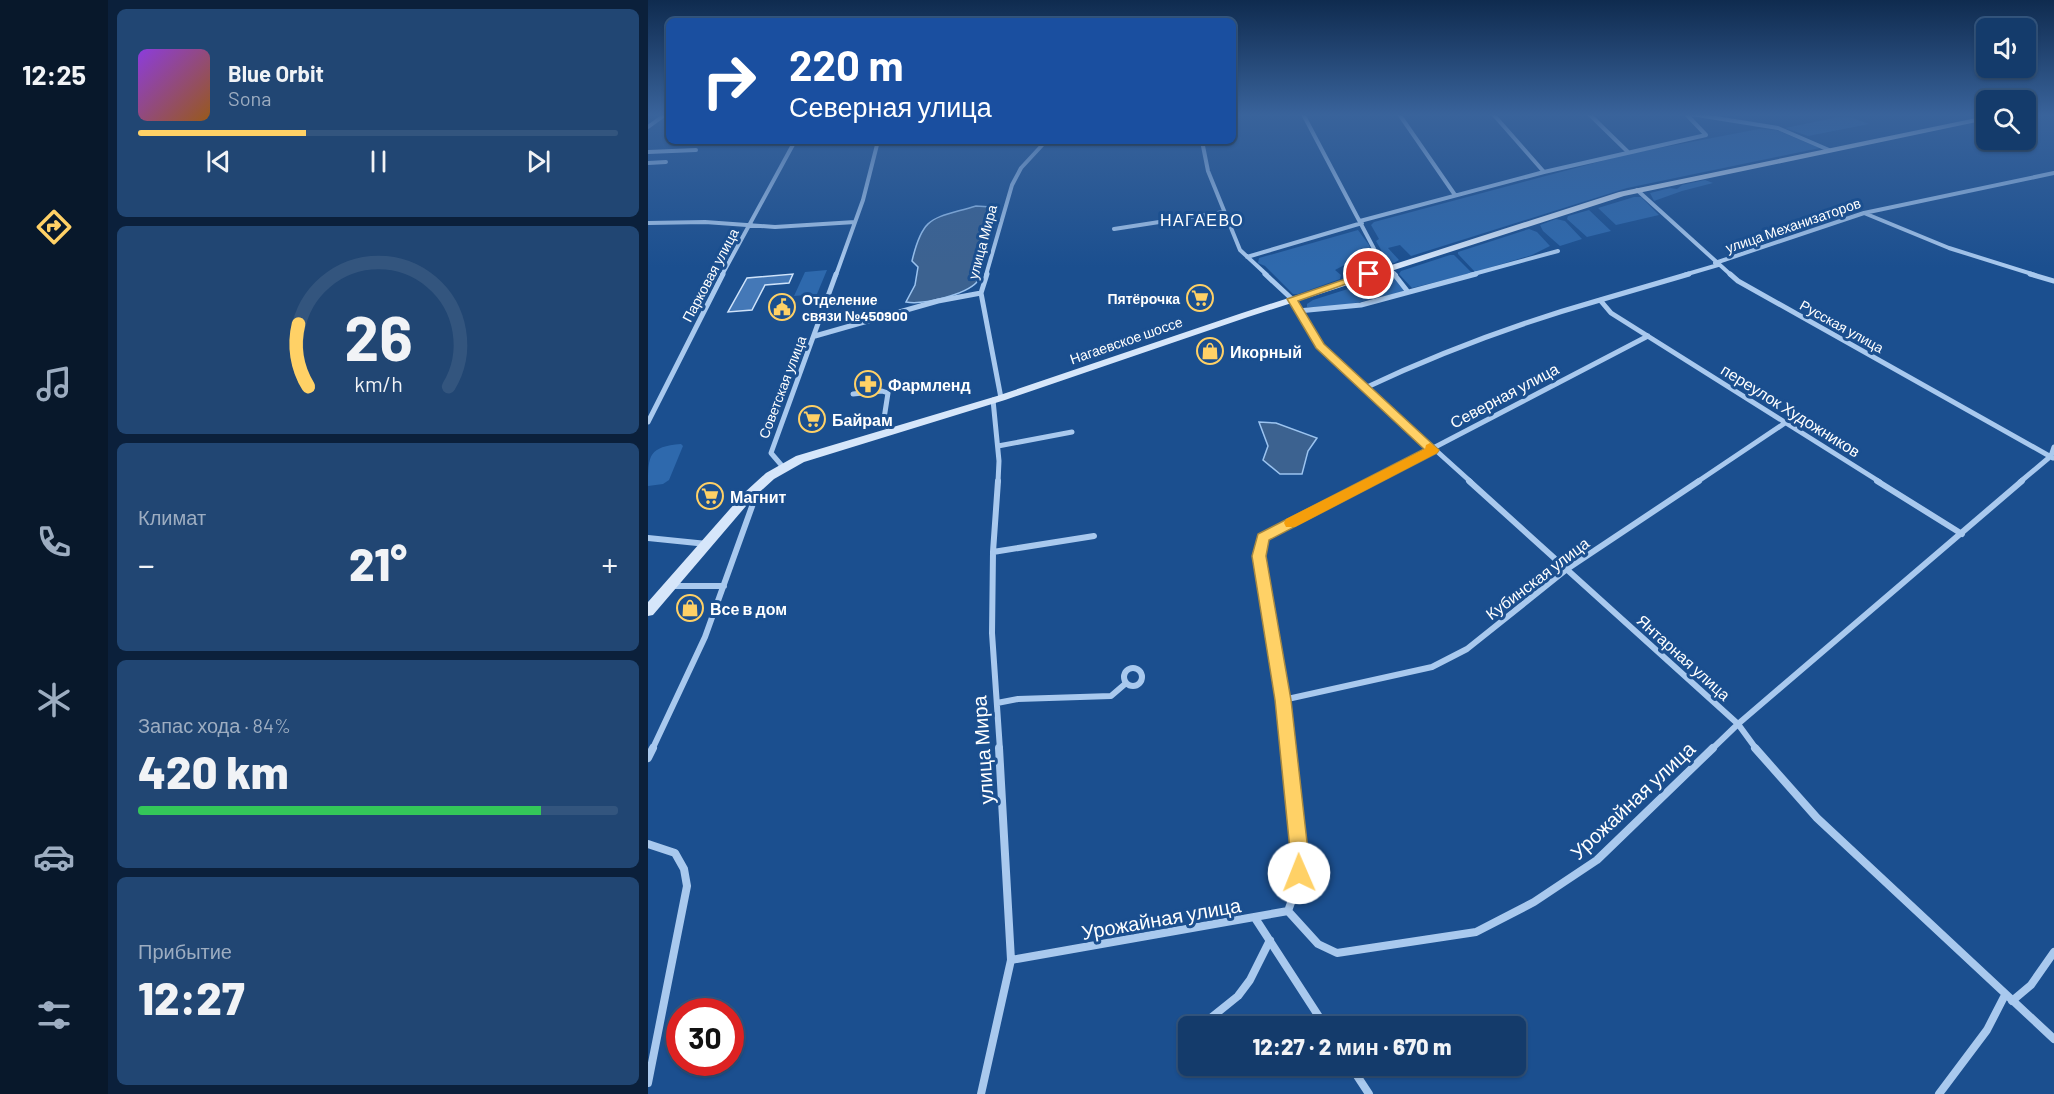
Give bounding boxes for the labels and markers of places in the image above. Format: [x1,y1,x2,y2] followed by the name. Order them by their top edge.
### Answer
[1343,248,1394,299] pin
[1185,283,1215,313] supermarket icon: Пятёрочка
[1107,290,1180,307] place label: Пятёрочка
[802,291,908,324] place label: Отделение связи №450900
[767,292,797,322] public building icon: Отделение связи №450900
[1195,336,1225,366] shop icon: Икорный
[1230,342,1302,361] place label: Икорный
[853,369,883,399] pharmacy icon: Фармленд
[888,375,971,394] place label: Фармленд
[797,404,827,434] supermarket icon: Байрам
[832,410,893,429] place label: Байрам
[695,481,725,511] supermarket icon: Магнит
[730,487,787,506] place label: Магнит
[675,593,705,623] shop icon: Все в дом
[710,599,787,618] place label: Все в дом

